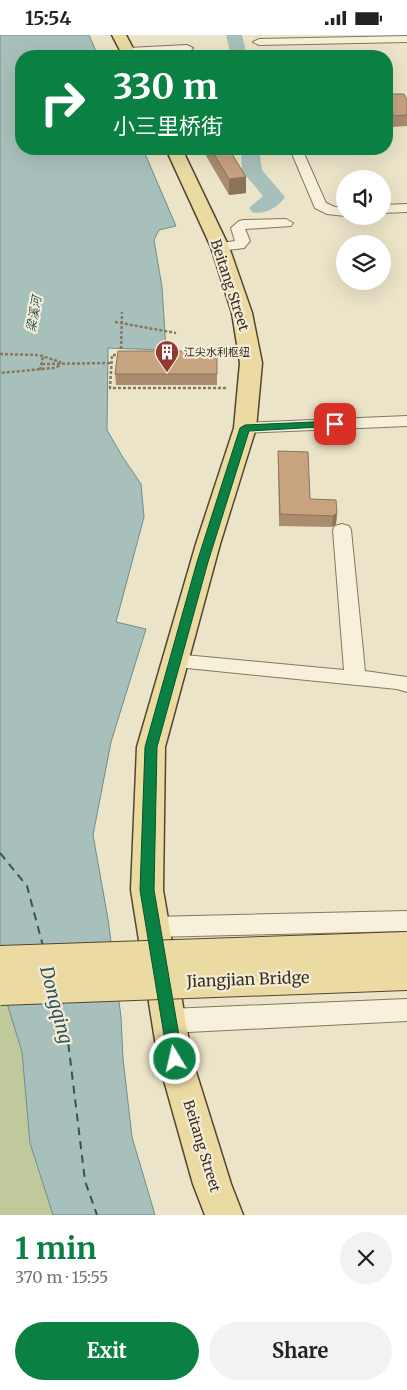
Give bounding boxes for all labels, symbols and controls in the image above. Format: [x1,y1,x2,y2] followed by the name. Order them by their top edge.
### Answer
[25,6,71,30] text: 15:54
[113,65,218,109] text: 330 m
[30,70,95,135] icon: right
[113,112,223,140] text: 小三里桥街
[336,170,391,290] map controls
[336,170,391,225] button: sound
[336,235,391,290] button: layers
[207,237,253,334] street label: Beitang Street
[23,293,44,333] water label: 梁溪河
[154,339,180,373] building icon: 江尖水利枢纽
[184,345,250,359] place label: 江尖水利枢纽
[314,403,356,445] pin
[321,410,349,438] icon: arrive
[35,963,78,1046] water label: Dongqing
[185,967,310,991] street label: Jiangjian Bridge
[148,1032,200,1084] position arrow
[179,1098,225,1195] street label: Beitang Street
[15,1229,97,1267] text: 1 min
[340,1232,392,1284] button: close
[15,1267,108,1287] text: 370 m · 15:55
[15,1322,199,1380] button: Exit
[209,1322,392,1380] button: Share

